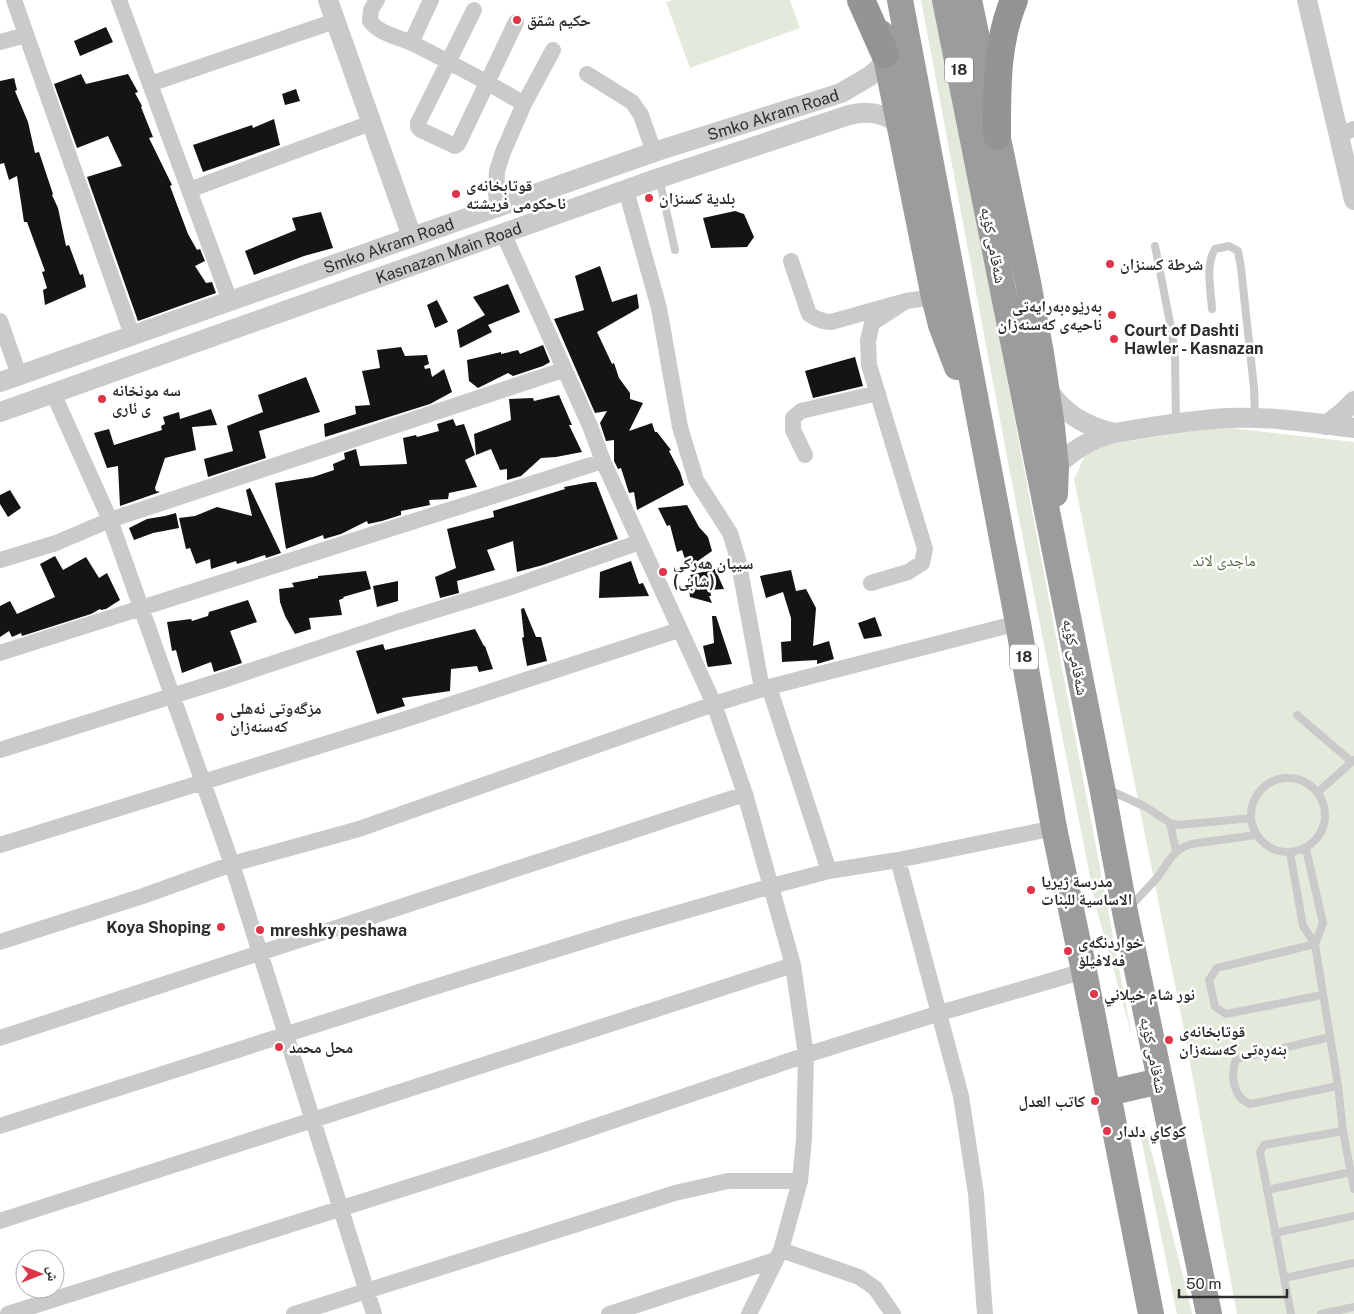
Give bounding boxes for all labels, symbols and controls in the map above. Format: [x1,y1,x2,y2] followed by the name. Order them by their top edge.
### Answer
[527,11,591,32] place label: حكيم شقق
[511,14,523,26] marker: حكيم شقق
[945,58,973,82] road number: 18
[705,85,841,145] street label: Smko Akram Road
[466,176,566,213] place label: قوتابخانەی ناحکومی فریشتە
[450,188,462,200] marker: قوتابخانەی ناحکومی فریشتە
[659,189,735,208] place label: بلدية كسنزان
[643,192,655,204] marker: بلدية كسنزان
[976,205,1010,285] street label: شەقامی کۆیە
[321,214,457,277] street label: Smko Akram Road
[373,219,524,288] street label: Kasnazan Main Road
[1120,255,1203,274] place label: شرطة كسنزان
[1104,258,1116,270] marker: شرطة كسنزان
[997,297,1102,334] place label: بەرێوەبەرایەتی ناحیەی کەسنەزان
[1106,309,1118,321] marker: بەرێوەبەرایەتی ناحیەی کەسنەزان
[1124,321,1263,358] place label: Court of Dashti Hawler - Kasnazan
[1108,333,1120,345] marker: Court of Dashti Hawler - Kasnazan
[112,381,181,418] place label: سه مونخانه ی ئاری
[96,393,108,405] marker: سه مونخانه ی ئاری
[1192,551,1256,571] park label: ماجدی لاند
[673,554,753,591] place label: سیپان هەرکی (شابی)
[657,566,669,578] marker: سیپان هەرکی (شابی)
[1058,617,1092,697] street label: شەقامی کۆیە
[1010,644,1038,670] road number: 18
[230,699,322,736] place label: مزگەوتی ئەهلی کەسنەزان
[214,711,226,723] marker: مزگەوتی ئەهلی کەسنەزان
[1041,872,1132,909] place label: مدرسة ژيريا الاساسية للبنات
[1025,884,1037,896] marker: مدرسة ژيريا الاساسية للبنات
[106,918,211,937] place label: Koya Shoping
[215,921,227,933] marker: Koya Shoping
[270,921,407,940] place label: mreshky peshawa
[254,924,266,936] marker: mreshky peshawa
[1078,933,1143,970] place label: خواردنگەی فەلافیلۆ
[1062,945,1074,957] marker: خواردنگەی فەلافیلۆ
[1104,985,1195,1007] place label: نور شام خيلاني
[1088,988,1100,1000] marker: نور شام خيلاني
[1135,1015,1171,1095] street label: شەقامی کۆیە
[1179,1022,1287,1062] place label: قوتابخانەی بنەڕەتی کەسنەزان
[1163,1034,1175,1046] marker: قوتابخانەی بنەڕەتی کەسنەزان
[289,1038,353,1057] place label: محل محمد
[273,1041,285,1053] marker: محل محمد
[1018,1092,1085,1111] place label: كاتب العدل
[1089,1095,1101,1107] marker: كاتب العدل
[1116,1122,1186,1144] place label: كوكاي دلدار
[1101,1125,1113,1137] marker: كوكاي دلدار
[15,1249,65,1299] north arrow
[1179,1266,1286,1298] scale bar
[44,1267,61,1282] text: ش
[1186,1275,1221,1292] text: 50 m

